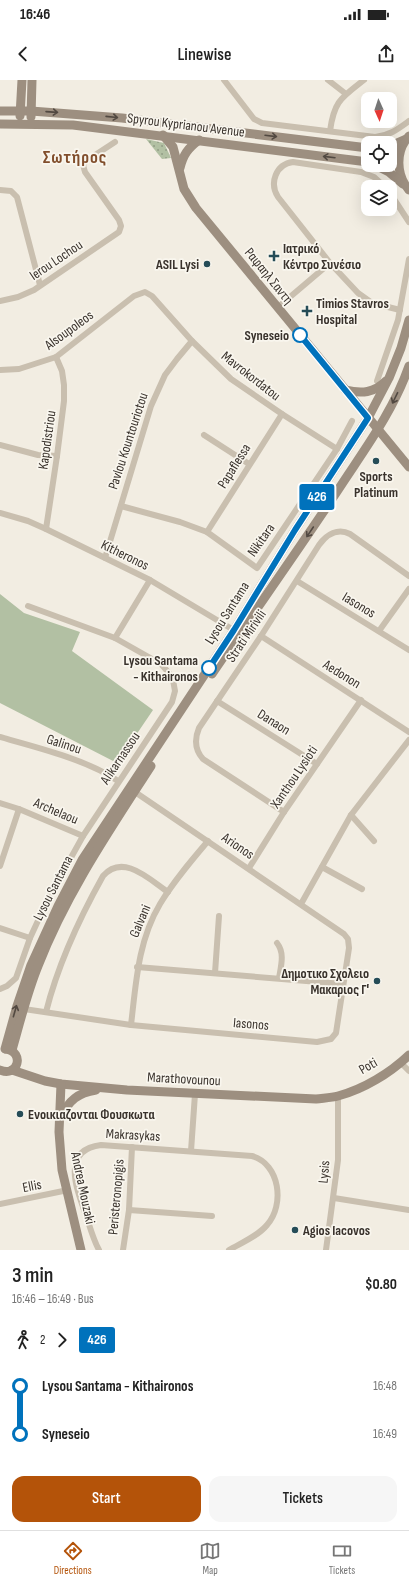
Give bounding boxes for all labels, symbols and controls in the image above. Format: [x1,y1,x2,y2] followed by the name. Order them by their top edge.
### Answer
[20,5,50,24] text: 16:46
[12,43,34,65] icon: back
[375,43,397,65] icon: share
[177,44,232,65] text: Linewise
[361,92,397,128] north arrow
[361,92,397,216] map controls
[45,108,58,115] one-way arrow
[126,109,246,141] street label: Spyrou Kyprianou Avenue
[105,113,118,121] one-way arrow
[264,132,277,140] one-way arrow
[361,136,397,172] button: locate
[43,147,107,168] district label: Σωτήρος
[323,153,336,160] one-way arrow
[361,180,397,216] button: layers
[26,236,86,284] street label: Ierou Lochou
[283,240,361,273] place label: Ιατρικό Κέντρο Συνέσιο
[241,244,297,308] street label: Ραφαηλ Σαντη
[268,250,280,262] marker: Ιατρικό Κέντρο Συνέσιο
[155,256,199,273] place label: ASIL Lysi
[202,259,212,269] marker: ASIL Lysi
[316,295,389,328] place label: Timios Stavros Hospital
[301,305,313,317] marker: Timios Stavros Hospital
[40,307,97,354] street label: Alsoupoleos
[244,327,289,344] place label: Syneseio
[292,327,308,343] marker: Syneseio
[218,348,284,404] street label: Mavrokordatou
[104,390,152,492] street label: Pavlou Kountouriotou
[391,392,398,404] one-way arrow
[34,409,60,471] street label: Kapodistriou
[214,441,254,491] street label: Papaflessa
[371,456,381,466] marker: Sports Platinum
[354,468,398,501] place label: Sports Platinum
[294,484,340,510] line badge: 426
[307,488,327,505] text: 426
[244,520,278,560] street label: Nikitara
[306,526,315,537] one-way arrow
[98,536,152,574] street label: Kitheronos
[201,579,253,647] street label: Lysou Santama
[339,588,379,622] street label: Iasonos
[222,607,270,665] street label: Strati Mirivili
[124,652,198,685] place label: Lysou Santama - Kithaironos
[319,655,364,692] street label: Aedonon
[201,660,217,676] marker: Lysou Santama - Kithaironos
[254,705,294,739] street label: Danaon
[96,729,144,788] street label: Alikarnassou
[45,730,84,758] street label: Galinou
[266,742,321,812] street label: Xanthou Lysioti
[30,794,81,828] street label: Archelaou
[218,828,257,863] street label: Arionos
[29,853,77,923] street label: Lysou Santama
[126,902,154,940] street label: Galvani
[281,965,369,998] place label: Δημοτικο Σχολειο Μακαριος Γ'
[372,976,382,986] marker: Δημοτικο Σχολειο Μακαριος Γ'
[12,1005,19,1018] one-way arrow
[232,1014,270,1034] street label: Iasonos
[356,1054,380,1078] street label: Poti
[147,1069,221,1089] street label: Marathovounou
[28,1106,155,1123] place label: Ενοικιαζονται Φουσκωτα
[15,1109,25,1119] marker: Ενοικιαζονται Φουσκωτα
[105,1125,161,1145] street label: Makrasykas
[67,1149,99,1226] street label: Andrea Mouzaki
[104,1158,128,1236] street label: Peristeronopigis
[315,1160,333,1184] street label: Lysis
[21,1176,43,1196] street label: Ellis
[302,1222,370,1239] place label: Agios Iacovos
[290,1225,300,1235] marker: Agios Iacovos
[12,1262,53,1289] text: 3 min
[365,1275,397,1294] text: $0.80
[12,1291,94,1307] text: 16:46 – 16:49 · Bus
[12,1329,34,1351] icon: walk
[51,1329,73,1351] icon: forward
[87,1331,107,1348] text: 426
[40,1332,45,1348] text: 2
[42,1377,193,1396] text: Lysou Santama - Kithaironos
[373,1378,397,1394] text: 16:48
[42,1425,90,1444] text: Syneseio
[373,1426,397,1442] text: 16:49
[12,1476,201,1522] button: Start
[209,1476,397,1522] button: Tickets
[54,1540,92,1577] tab: Directions
[199,1540,221,1577] tab: Map
[329,1540,355,1577] tab: Tickets

